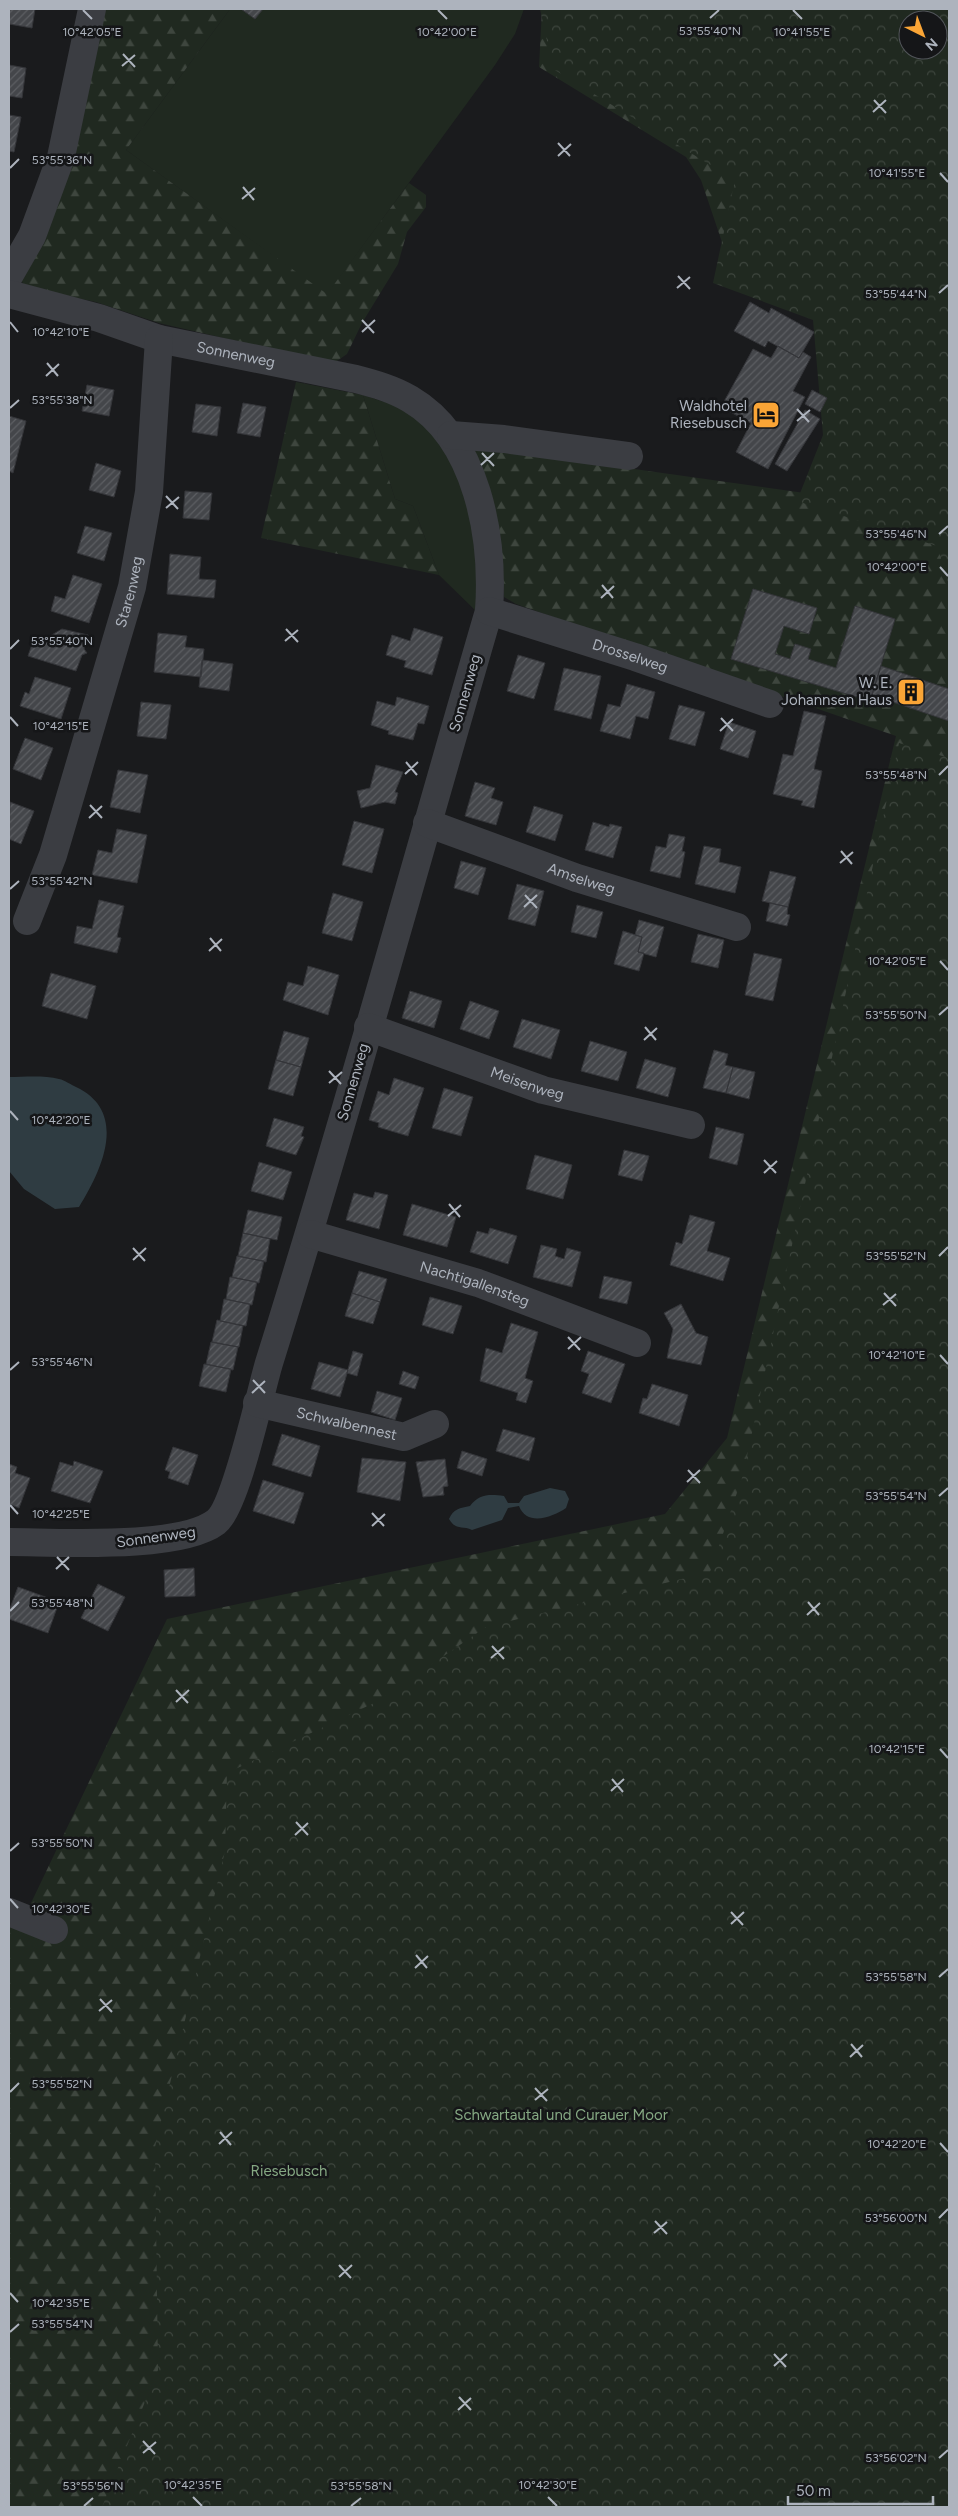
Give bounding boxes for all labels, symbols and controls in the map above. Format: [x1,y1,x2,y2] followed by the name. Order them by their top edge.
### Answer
[898,10,948,60] north arrow
[679,24,741,38] text: 53°55'40"N
[62,25,122,39] text: 10°42'05"E
[417,25,477,39] text: 10°42'00"E
[774,25,830,39] text: 10°41'55"E
[922,34,941,54] text: N
[32,153,92,167] text: 53°55'36"N
[869,166,925,180] text: 10°41'55"E
[865,287,927,301] text: 53°55'44"N
[32,325,90,339] text: 10°42'10"E
[195,338,277,371] street label: Sonnenweg
[31,393,93,407] text: 53°55'38"N
[670,397,747,432] place label: Waldhotel Riesebusch
[751,400,781,430] hotel icon: Waldhotel Riesebusch
[865,527,927,541] text: 53°55'46"N
[112,555,146,630] street label: Starenweg
[867,560,927,574] text: 10°42'00"E
[31,634,93,648] text: 53°55'40"N
[590,635,670,677] street label: Drosselweg
[445,652,485,734] street label: Sonnenweg
[781,674,892,709] place label: W. E. Johannsen Haus
[896,677,926,707] building icon: W. E. Johannsen Haus
[33,719,89,733] text: 10°42'15"E
[865,768,927,782] text: 53°55'48"N
[545,859,617,898] street label: Amselweg
[31,874,93,888] text: 53°55'42"N
[867,954,927,968] text: 10°42'05"E
[865,1008,927,1022] text: 53°55'50"N
[333,1041,373,1123] street label: Sonnenweg
[488,1063,566,1104] street label: Meisenweg
[32,1113,90,1127] text: 10°42'20"E
[866,1249,926,1263] text: 53°55'52"N
[418,1258,532,1311] street label: Nachtigallensteg
[868,1348,926,1362] text: 10°42'10"E
[31,1355,93,1369] text: 53°55'46"N
[295,1403,399,1444] street label: Schwalbennest
[865,1489,927,1503] text: 53°55'54"N
[32,1507,90,1521] text: 10°42'25"E
[115,1523,197,1551] street label: Sonnenweg
[31,1596,93,1610] text: 53°55'48"N
[869,1742,925,1756] text: 10°42'15"E
[31,1836,93,1850] text: 53°55'50"N
[32,1902,90,1916] text: 10°42'30"E
[865,1970,927,1984] text: 53°55'58"N
[32,2077,92,2091] text: 53°55'52"N
[454,2106,668,2124] park label: Schwartautal und Curauer Moor
[868,2137,926,2151] text: 10°42'20"E
[251,2162,327,2180] park label: Riesebusch
[865,2211,927,2225] text: 53°56'00"N
[32,2296,90,2310] text: 10°42'35"E
[31,2317,93,2331] text: 53°55'54"N
[865,2451,927,2465] text: 53°56'02"N
[788,2474,933,2506] scale bar
[164,2478,222,2492] text: 10°42'35"E
[519,2478,577,2492] text: 10°42'30"E
[63,2479,123,2493] text: 53°55'56"N
[330,2479,392,2493] text: 53°55'58"N
[796,2482,831,2500] text: 50 m

